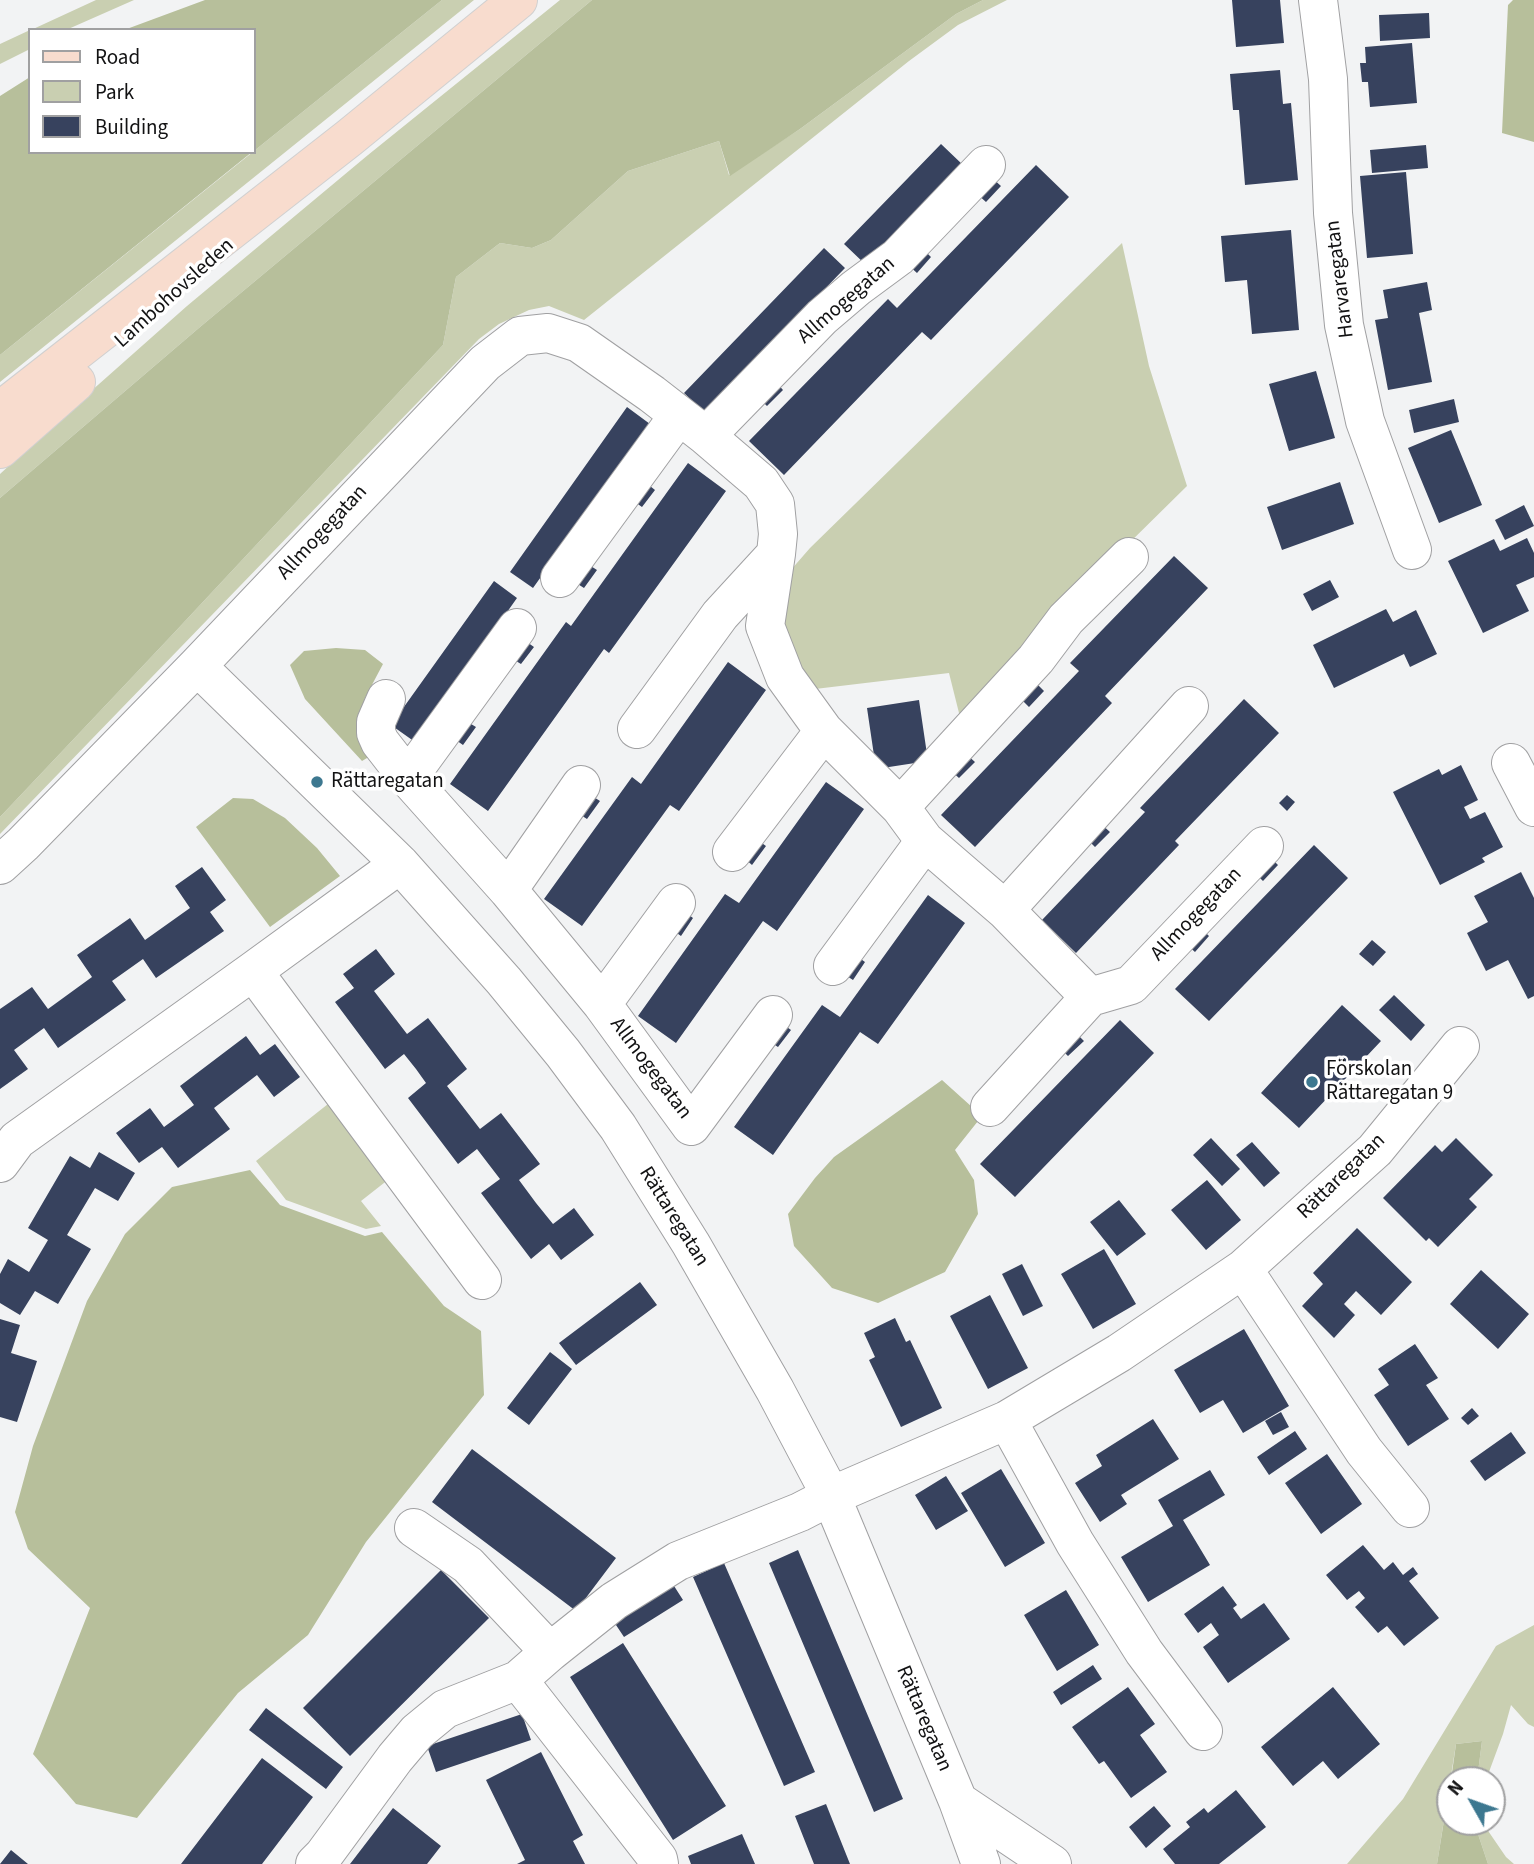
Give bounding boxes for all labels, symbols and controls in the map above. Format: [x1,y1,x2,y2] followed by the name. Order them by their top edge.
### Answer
[28,28,256,154] legend
[95,42,140,72] text: Road
[95,77,134,107] text: Park
[95,112,168,142] text: Building
[1321,219,1361,339] street label: Harvaregatan
[110,234,240,354] street label: Lambohovsleden
[793,252,901,350] street label: Allmogegatan
[273,480,373,586] street label: Allmogegatan
[331,769,444,795] place label: Rättaregatan
[309,774,325,790] marker: Rättaregatan
[1146,863,1248,967] street label: Allmogegatan
[604,1013,696,1125] street label: Allmogegatan
[1326,1057,1453,1107] place label: Förskolan Rättaregatan 9
[1304,1074,1320,1090] marker: Förskolan Rättaregatan 9
[1293,1129,1391,1225] street label: Rättaregatan
[632,1163,714,1271] street label: Rättaregatan
[889,1662,957,1776] street label: Rättaregatan
[1436,1766,1506,1836] north arrow
[1442,1775,1470,1802] text: N

